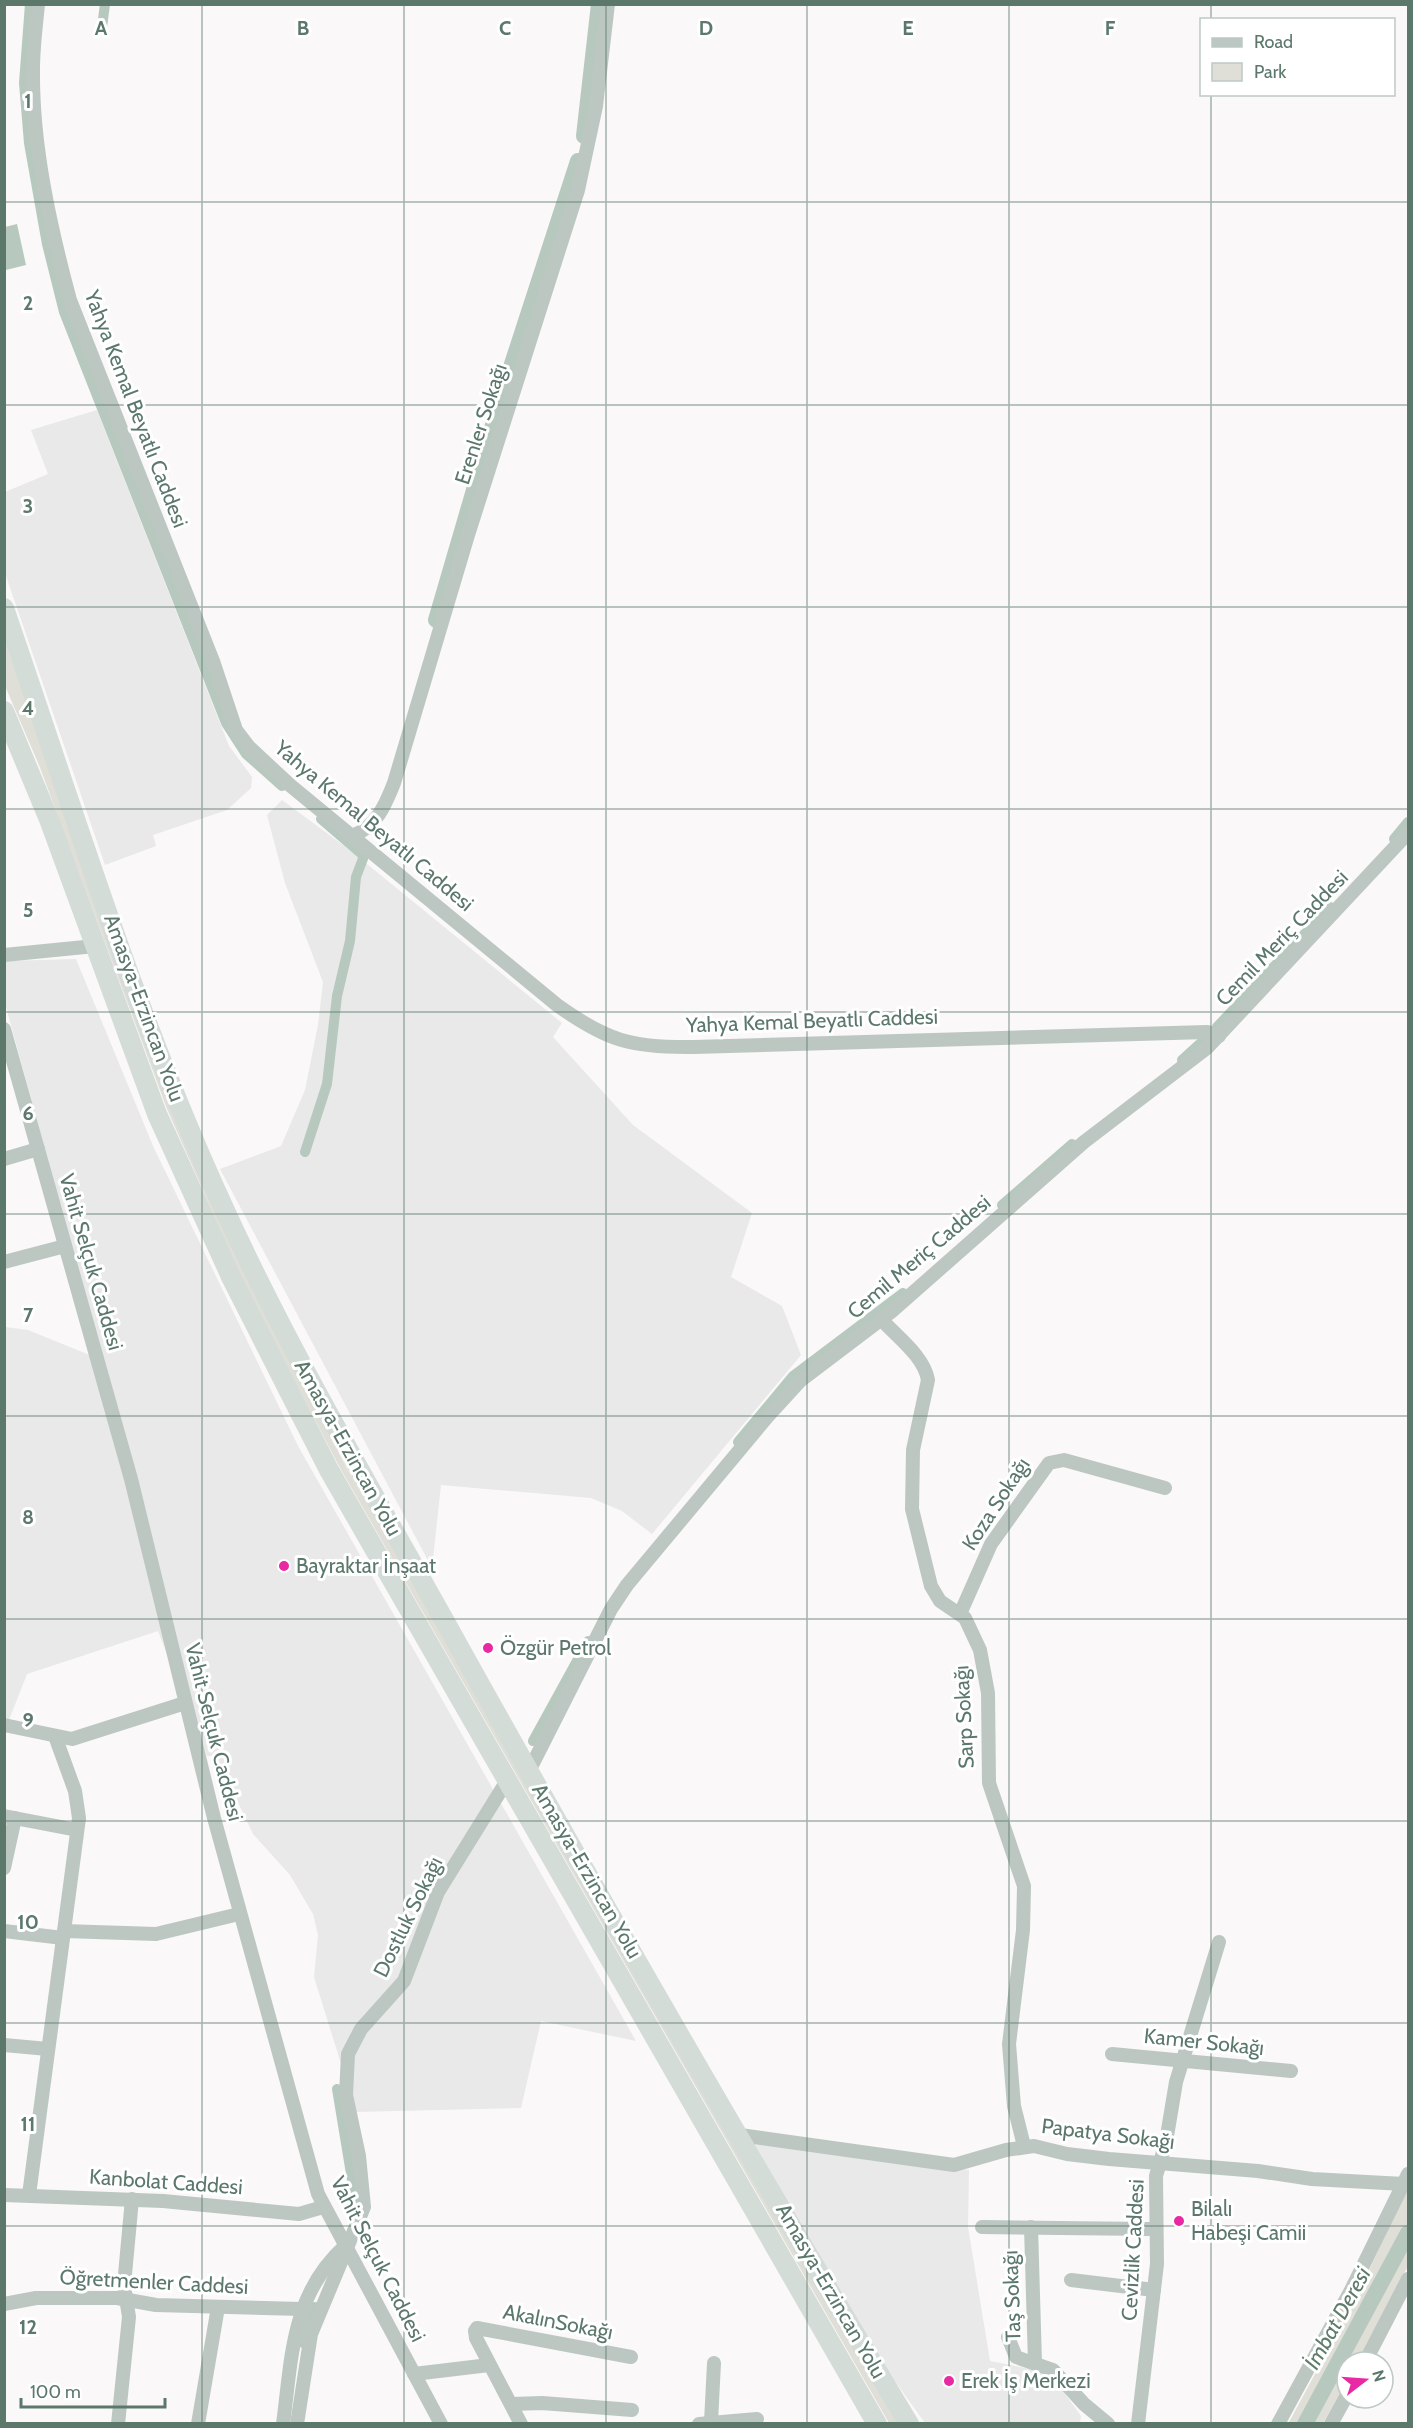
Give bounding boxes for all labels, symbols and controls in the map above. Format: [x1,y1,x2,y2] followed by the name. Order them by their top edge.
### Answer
[95,16,108,40] text: A
[297,16,309,40] text: B
[499,16,511,40] text: C
[699,16,713,40] text: D
[902,16,914,40] text: E
[1105,16,1116,40] text: F
[1200,18,1395,96] legend
[1254,31,1293,53] text: Road
[1254,61,1287,83] text: Park
[24,89,32,113] text: 1
[79,286,193,531] street label: Yahya Kemal Beyatlı Caddesi
[23,291,33,315] text: 2
[449,360,512,487] street label: Erenler Sokağı
[23,494,33,518] text: 3
[22,696,34,720] text: 4
[269,734,479,916] street label: Yahya Kemal Beyatlı Caddesi
[1210,865,1353,1011] street label: Cemil Meriç Caddesi
[23,898,33,922] text: 5
[99,911,190,1105] street label: Amasya-Erzincan Yolu
[685,1004,938,1037] street label: Yahya Kemal Beyatlı Caddesi
[22,1101,34,1125] text: 6
[54,1171,129,1353] street label: Vahit Selçuk Caddesi
[842,1189,995,1324] street label: Cemil Meriç Caddesi
[23,1303,34,1327] text: 7
[290,1355,407,1540] street label: Amasya-Erzincan Yolu
[956,1453,1035,1555] street label: Koza Sokağı
[22,1505,34,1529] text: 8
[296,1553,436,1578] place label: Bayraktar İnşaat
[277,1559,291,1573] marker: Bayraktar İnşaat
[500,1635,611,1660] place label: Özgür Petrol
[180,1640,249,1823] street label: Vahit Selçuk Caddesi
[481,1641,495,1655] marker: Özgür Petrol
[948,1665,979,1769] street label: Sarp Sokağı
[22,1708,34,1732] text: 9
[527,1779,648,1963] street label: Amasya-Erzincan Yolu
[368,1853,447,1981] street label: Dostluk Sokağı
[17,1910,39,1934] text: 10
[1143,2023,1265,2060] street label: Kamer Sokağı
[21,2112,35,2136] text: 11
[1040,2113,1176,2154] street label: Papatya Sokağı
[88,2164,244,2199] street label: Kanbolat Caddesi
[326,2172,431,2346] street label: Vahit Selçuk Caddesi
[1116,2179,1149,2321] street label: Cevizlik Caddesi
[1191,2196,1306,2245] place label: Bilalı Habeşi Camii
[771,2199,892,2383] street label: Amasya-Erzincan Yolu
[1172,2214,1186,2228] marker: Bilalı Habeşi Camii
[997,2250,1026,2342] street label: Taş Sokağı
[1298,2262,1377,2374] water label: İmbat Deresi
[59,2264,249,2299] street label: Öğretmenler Caddesi
[501,2299,615,2344] street label: AkalınSokağı
[19,2315,37,2339] text: 12
[1335,2350,1395,2410] north arrow
[961,2368,1091,2393] place label: Erek İş Merkezi
[1368,2368,1390,2384] text: N
[21,2371,165,2409] scale bar
[942,2374,956,2388] marker: Erek İş Merkezi
[30,2381,81,2403] text: 100 m

